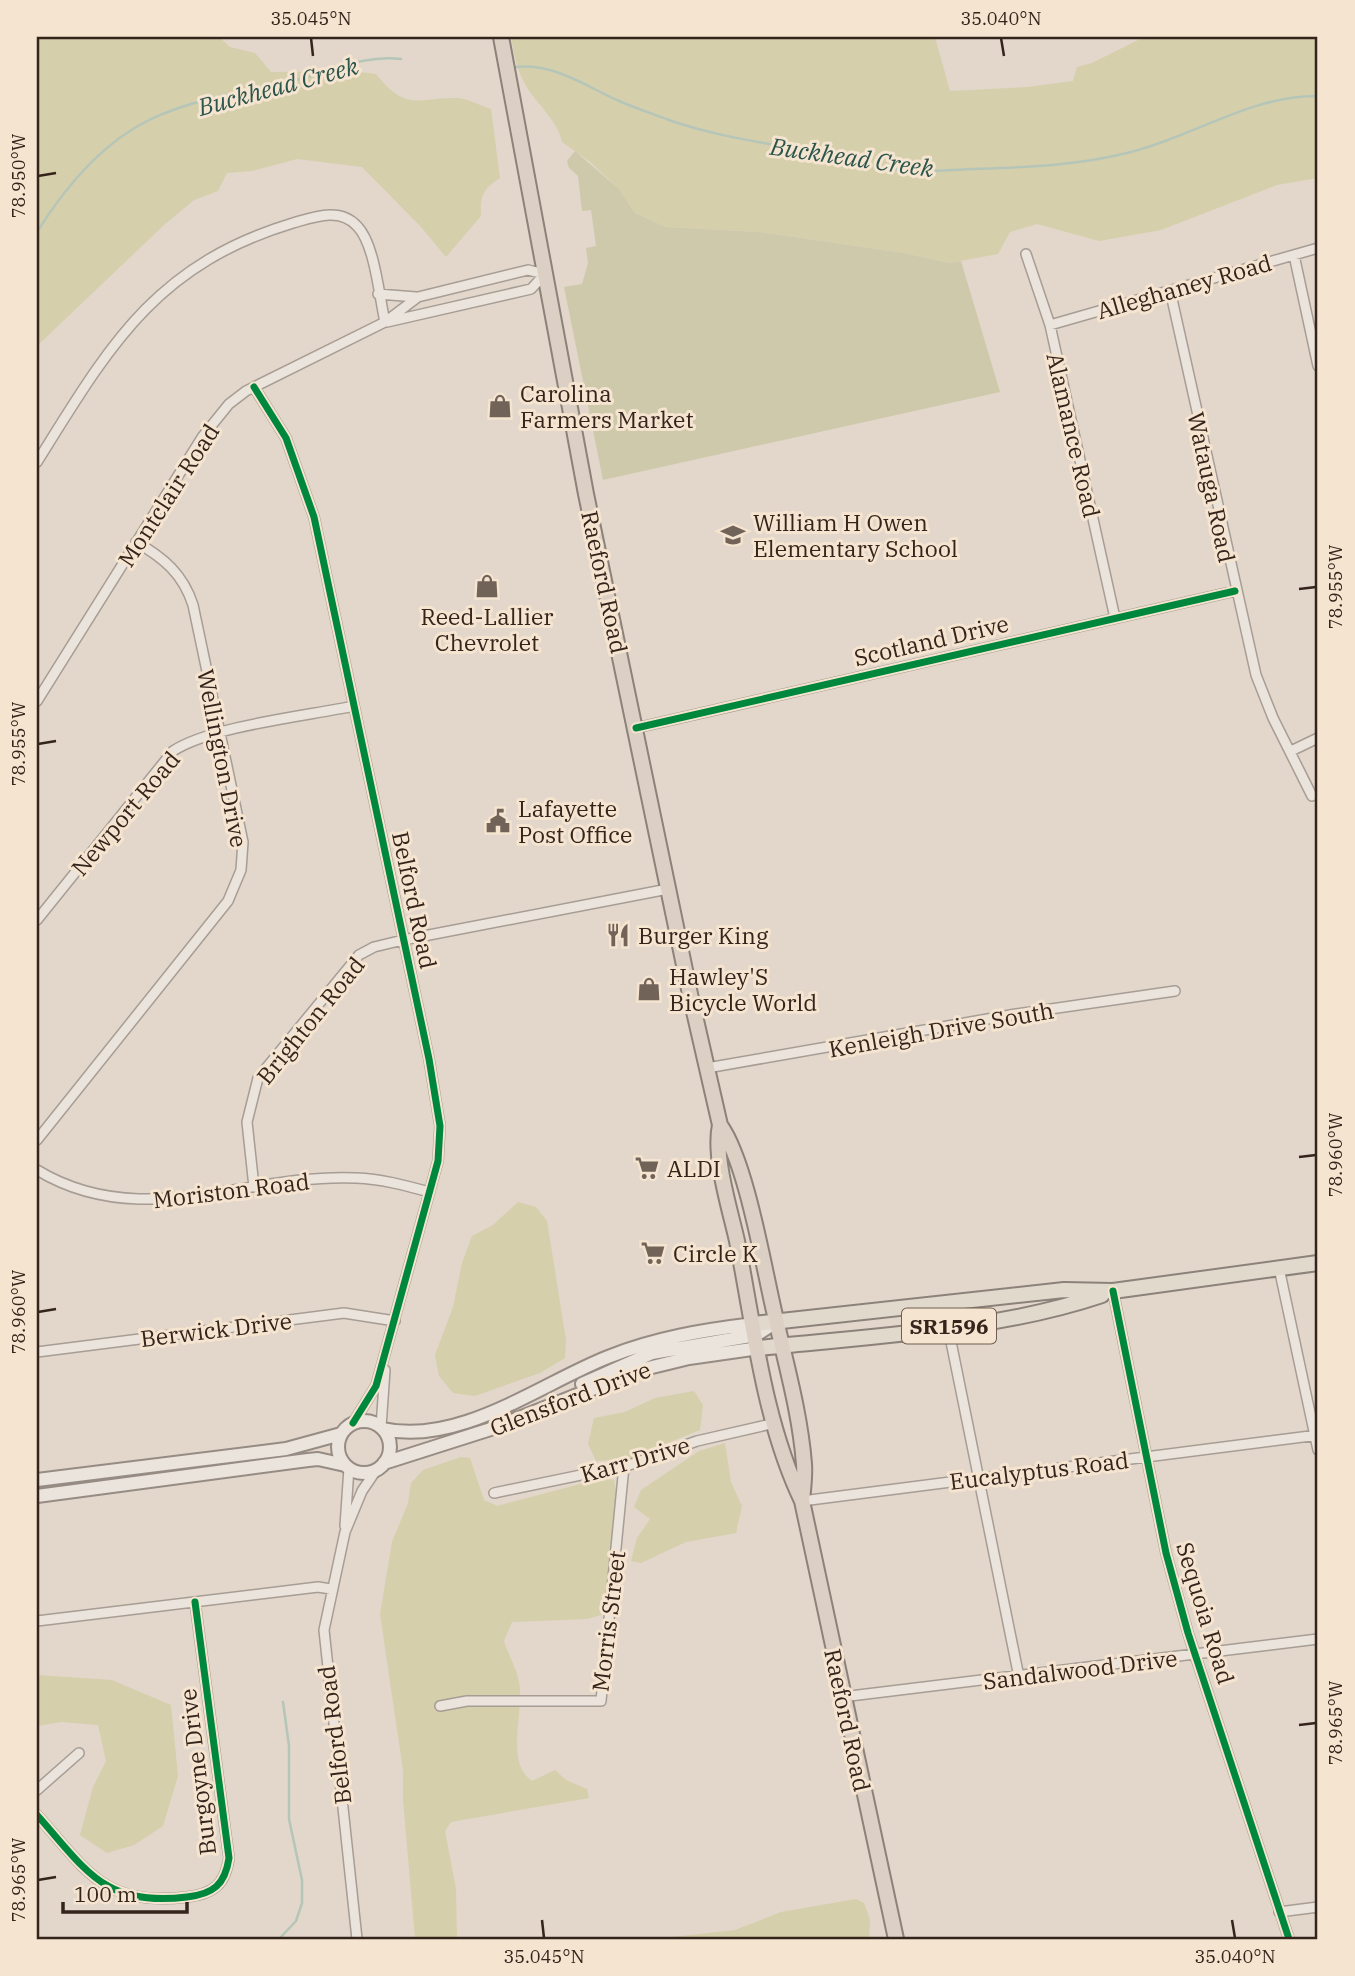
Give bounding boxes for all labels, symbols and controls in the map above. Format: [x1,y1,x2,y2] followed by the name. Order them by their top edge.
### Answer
[270,7,352,30] text: 35.045°N
[960,7,1042,30] text: 35.040°N
[193,49,362,123] water label: Buckhead Creek
[767,130,936,184] water label: Buckhead Creek
[7,133,30,218] text: 78.950°W
[1093,247,1275,325] street label: Alleghaney Road
[1040,350,1108,520] street label: Alamance Road
[520,378,694,434] place label: Carolina Farmers Market
[486,392,514,420] shop icon: Carolina Farmers Market
[1181,409,1243,565] street label: Watauga Road
[111,418,225,572] street label: Montclair Road
[753,507,958,563] place label: William H Owen Elementary School
[575,508,635,656] street label: Raeford Road
[719,521,747,549] school or university icon: William H Owen Elementary School
[1324,544,1347,629] text: 78.955°W
[473,572,501,600] shop icon: Reed-Lallier Chevrolet
[421,601,553,657] place label: Reed-Lallier Chevrolet
[851,608,1011,672] street label: Scotland Drive
[191,666,255,850] street label: Wellington Drive
[7,701,30,786] text: 78.955°W
[64,744,186,882] street label: Newport Road
[518,793,632,849] place label: Lafayette Post Office
[484,807,512,835] public building icon: Lafayette Post Office
[386,829,444,971] street label: Belford Road
[638,920,769,950] place label: Burger King
[604,921,632,949] restaurant icon: Burger King
[249,950,371,1090] street label: Brighton Road
[669,961,817,1017] place label: Hawley'S Bicycle World
[635,975,663,1003] shop icon: Hawley'S Bicycle World
[826,994,1056,1064] street label: Kenleigh Drive South
[1324,1112,1347,1197] text: 78.960°W
[667,1153,721,1183] place label: ALDI
[633,1154,661,1182] supermarket icon: ALDI
[151,1166,311,1214] street label: Moriston Road
[673,1238,758,1268] place label: Circle K
[639,1239,667,1267] supermarket icon: Circle K
[7,1269,30,1354] text: 78.960°W
[139,1305,293,1353] street label: Berwick Drive
[902,1308,996,1344] road number: SR1596
[485,1354,655,1442] street label: Glensford Drive
[577,1429,693,1489] street label: Karr Drive
[948,1444,1130,1496] street label: Eucalyptus Road
[1170,1538,1242,1688] street label: Sequoia Road
[584,1549,632,1693] street label: Morris Street
[981,1642,1179,1696] street label: Sandalwood Drive
[818,1646,878,1794] street label: Raeford Road
[311,1664,357,1806] street label: Belford Road
[1324,1680,1347,1765] text: 78.965°W
[172,1687,222,1857] street label: Burgoyne Drive
[7,1837,30,1922] text: 78.965°W
[63,1871,187,1915] scale bar
[74,1880,137,1908] text: 100 m
[503,1945,585,1968] text: 35.045°N
[1194,1945,1276,1968] text: 35.040°N

